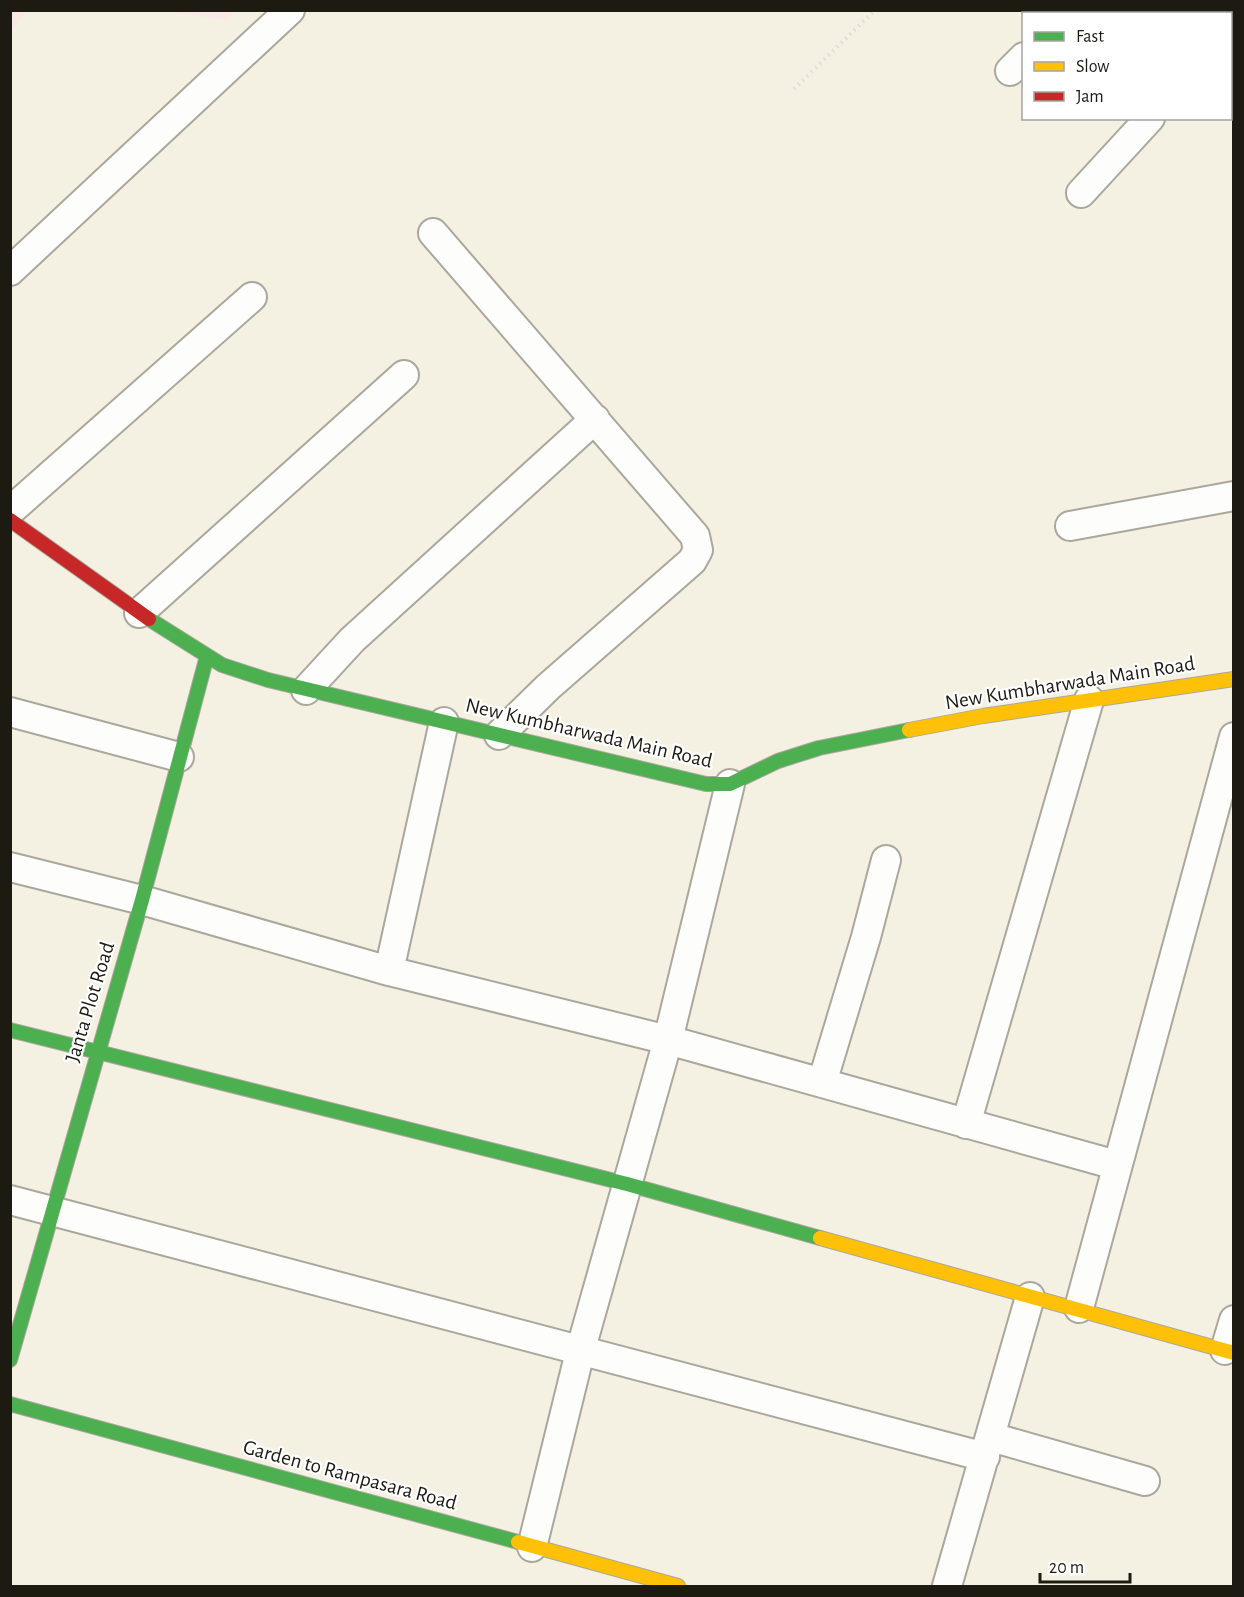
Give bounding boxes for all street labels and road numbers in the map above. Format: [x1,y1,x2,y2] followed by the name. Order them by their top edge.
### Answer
[944,653,1197,713] street label: New Kumbharwada Main Road
[464,694,715,772] street label: New Kumbharwada Main Road
[62,939,118,1065] street label: Janta Plot Road
[241,1436,459,1514] street label: Garden to Rampasara Road

